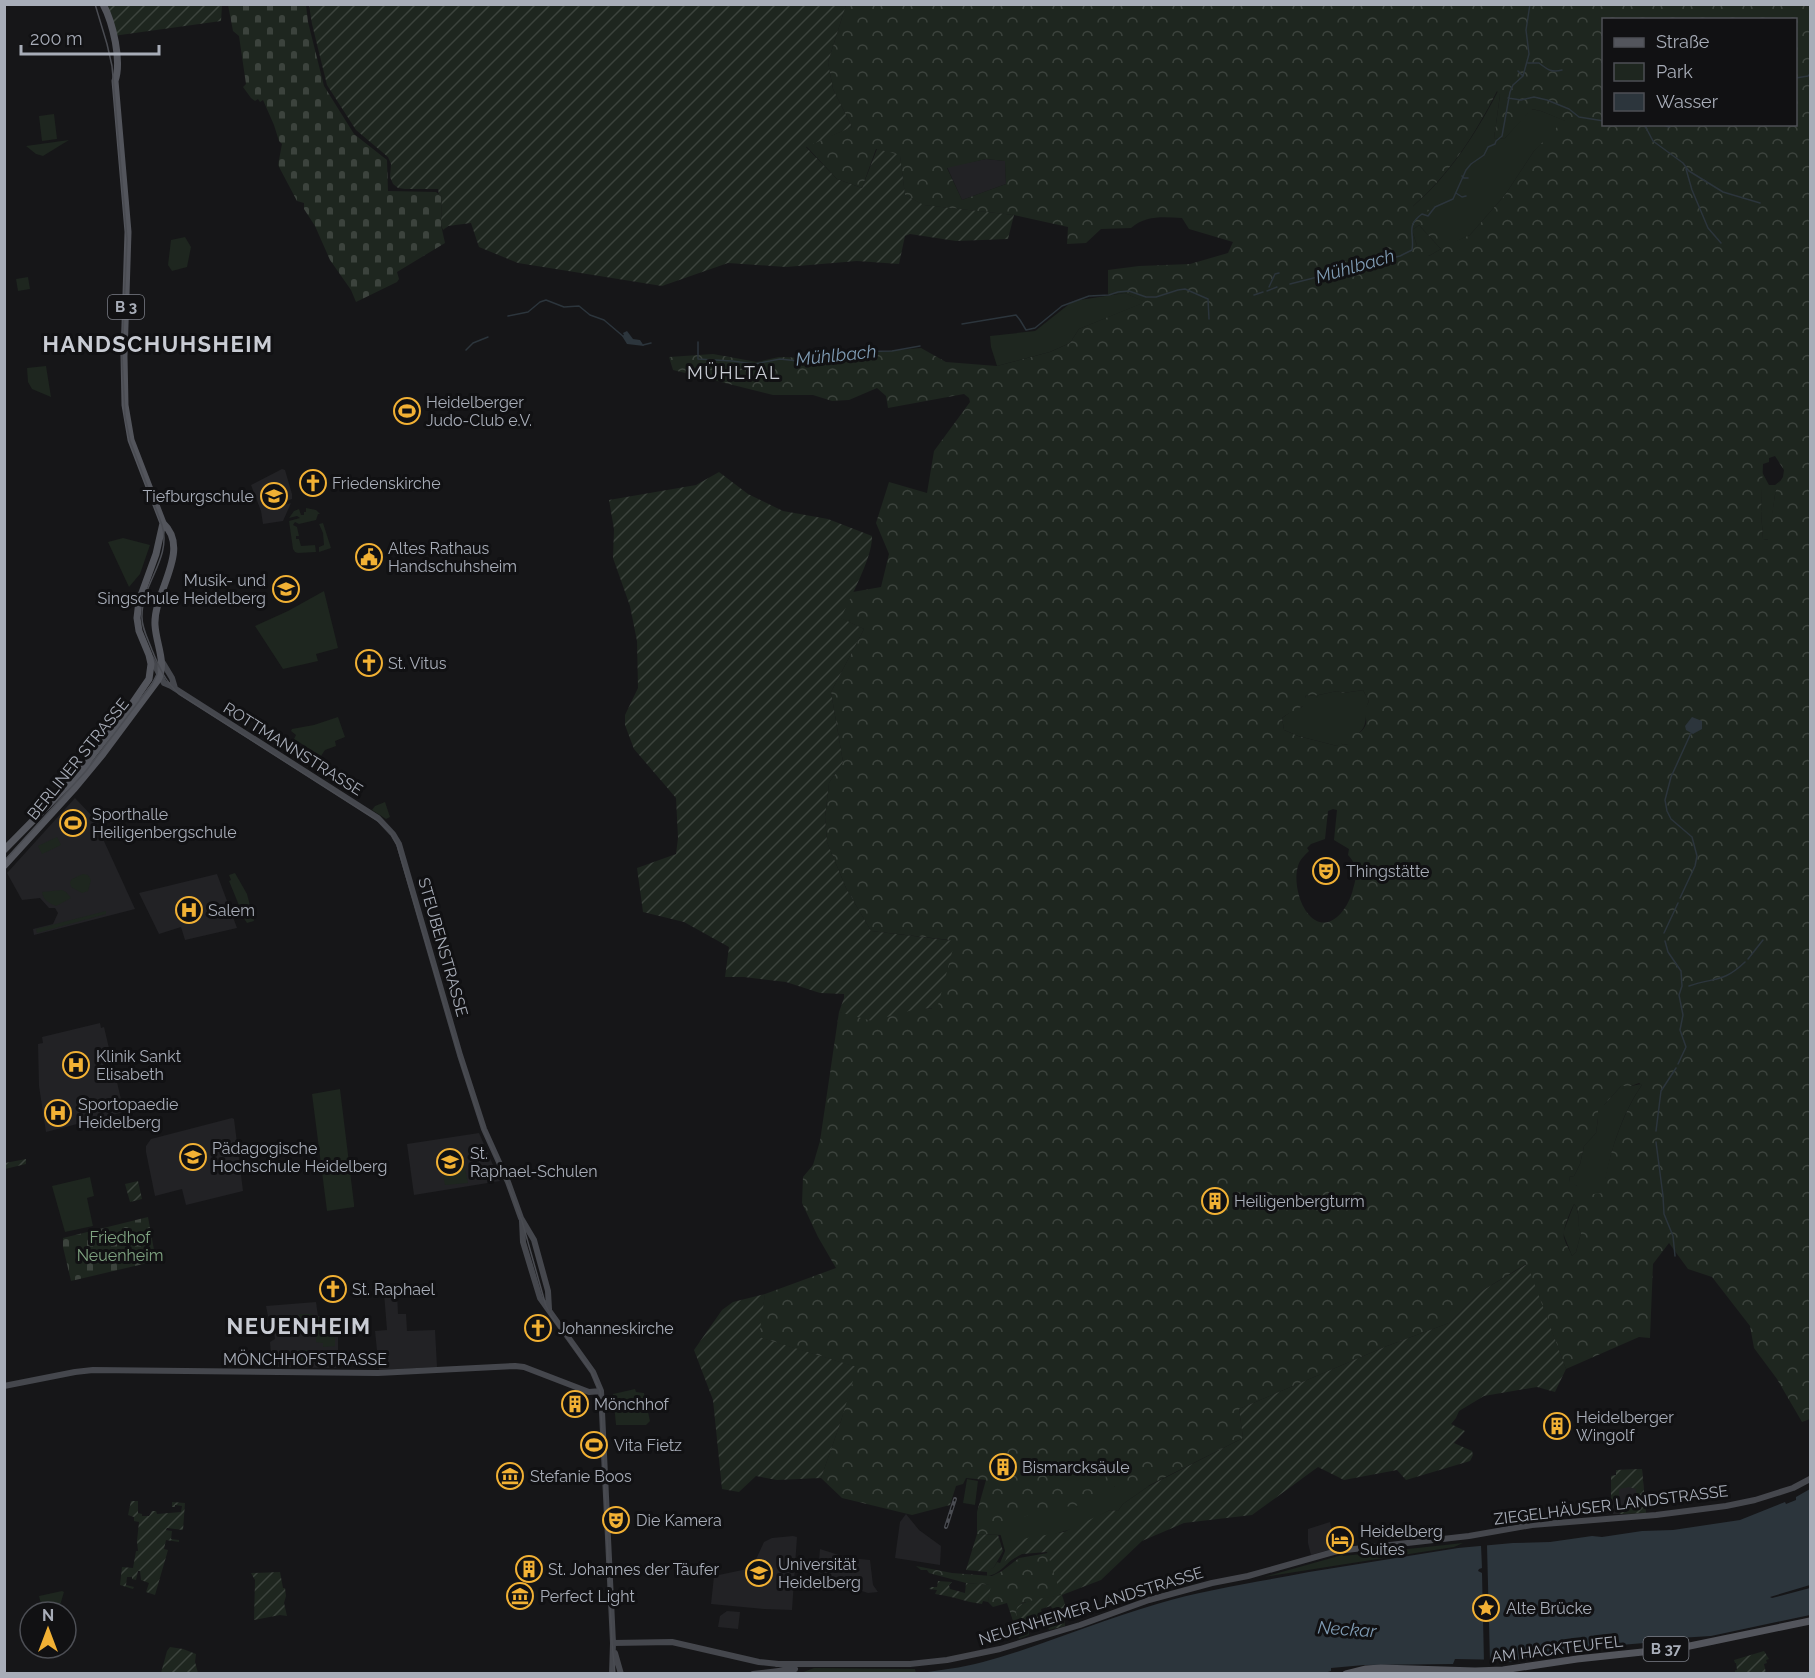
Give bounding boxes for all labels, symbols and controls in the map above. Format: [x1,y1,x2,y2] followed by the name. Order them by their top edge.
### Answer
[21,18,159,56] scale bar
[1602,18,1797,126] legend
[30,28,83,49] text: 200 m
[1656,31,1710,52] text: Straße
[1656,61,1693,82] text: Park
[1656,91,1719,112] text: Wasser
[1313,245,1397,287] water label: Mühlbach
[108,295,144,319] road number: B 3
[43,331,273,357] district label: HANDSCHUHSHEIM
[795,340,877,370] water label: Mühlbach
[687,362,781,383] district label: MÜHLTAL
[426,393,532,430] place label: Heidelberger Judo-Club e.V.
[392,396,422,426] sports icon: Heidelberger Judo-Club e.V.
[298,468,328,498] church icon: Friedenskirche
[332,474,441,493] place label: Friedenskirche
[259,481,289,511] school or university icon: Tiefburgschule
[142,487,254,506] place label: Tiefburgschule
[388,539,517,576] place label: Altes Rathaus Handschuhsheim
[354,542,384,572] public building icon: Altes Rathaus Handschuhsheim
[98,571,266,608] place label: Musik- und Singschule Heidelberg
[271,574,301,604] school or university icon: Musik- und Singschule Heidelberg
[354,648,384,678] church icon: St. Vitus
[388,654,447,673] place label: St. Vitus
[23,694,133,823] street label: BERLINER STRASSE
[220,698,366,800] street label: ROTTMANNSTRASSE
[92,805,237,842] place label: Sporthalle Heiligenbergschule
[58,808,88,838] sports icon: Sporthalle Heiligenbergschule
[1311,856,1341,886] theatre icon: Thingstätte
[1346,862,1430,881] place label: Thingstätte
[414,875,472,1019] street label: STEUBENSTRASSE
[174,895,204,925] hospital icon: Salem
[208,901,255,920] place label: Salem
[96,1047,182,1084] place label: Klinik Sankt Elisabeth
[61,1050,91,1080] hospital icon: Klinik Sankt Elisabeth
[78,1095,178,1132] place label: Sportopaedie Heidelberg
[43,1098,73,1128] hospital icon: Sportopaedie Heidelberg
[212,1139,387,1176] place label: Pädagogische Hochschule Heidelberg
[178,1142,208,1172] school or university icon: Pädagogische Hochschule Heidelberg
[470,1144,598,1181] place label: St. Raphael-Schulen
[435,1147,465,1177] school or university icon: St. Raphael-Schulen
[1200,1186,1230,1216] building icon: Heiligenbergturm
[1234,1192,1365,1211] place label: Heiligenbergturm
[77,1228,163,1265] park label: Friedhof Neuenheim
[318,1274,348,1304] church icon: St. Raphael
[352,1280,435,1299] place label: St. Raphael
[227,1313,371,1339] district label: NEUENHEIM
[523,1313,553,1343] church icon: Johanneskirche
[558,1319,674,1338] place label: Johanneskirche
[223,1349,387,1369] street label: MÖNCHHOFSTRASSE
[560,1389,590,1419] building icon: Mönchhof
[594,1395,670,1414] place label: Mönchhof
[1576,1408,1674,1445] place label: Heidelberger Wingolf
[1542,1411,1572,1441] building icon: Heidelberger Wingolf
[579,1430,609,1460] sports icon: Vita Fietz
[614,1436,682,1455] place label: Vita Fietz
[988,1452,1018,1482] building icon: Bismarcksäule
[1022,1458,1130,1477] place label: Bismarcksäule
[495,1461,525,1491] museum icon: Stefanie Boos
[530,1467,632,1486] place label: Stefanie Boos
[1493,1480,1729,1529] street label: ZIEGELHÄUSER LANDSTRASSE
[601,1505,631,1535] theatre icon: Die Kamera
[636,1511,722,1530] place label: Die Kamera
[1360,1522,1443,1559] place label: Heidelberg Suites
[1325,1525,1355,1555] hotel icon: Heidelberg Suites
[514,1554,544,1584] building icon: St. Johannes der Täufer
[778,1555,861,1592] place label: Universität Heidelberg
[744,1558,774,1588] school or university icon: Universität Heidelberg
[548,1560,720,1579] place label: St. Johannes der Täufer
[976,1563,1206,1649] street label: NEUENHEIMER LANDSTRASSE
[505,1581,535,1611] museum icon: Perfect Light
[540,1587,635,1606] place label: Perfect Light
[1471,1593,1501,1623] place icon: Alte Brücke
[1506,1599,1592,1618] place label: Alte Brücke
[18,1600,78,1660] north arrow
[42,1606,54,1625] text: N
[1317,1616,1378,1642] water label: Neckar
[1490,1631,1625,1667] street label: AM HACKTEUFEL
[1644,1637,1688,1661] road number: B 37

